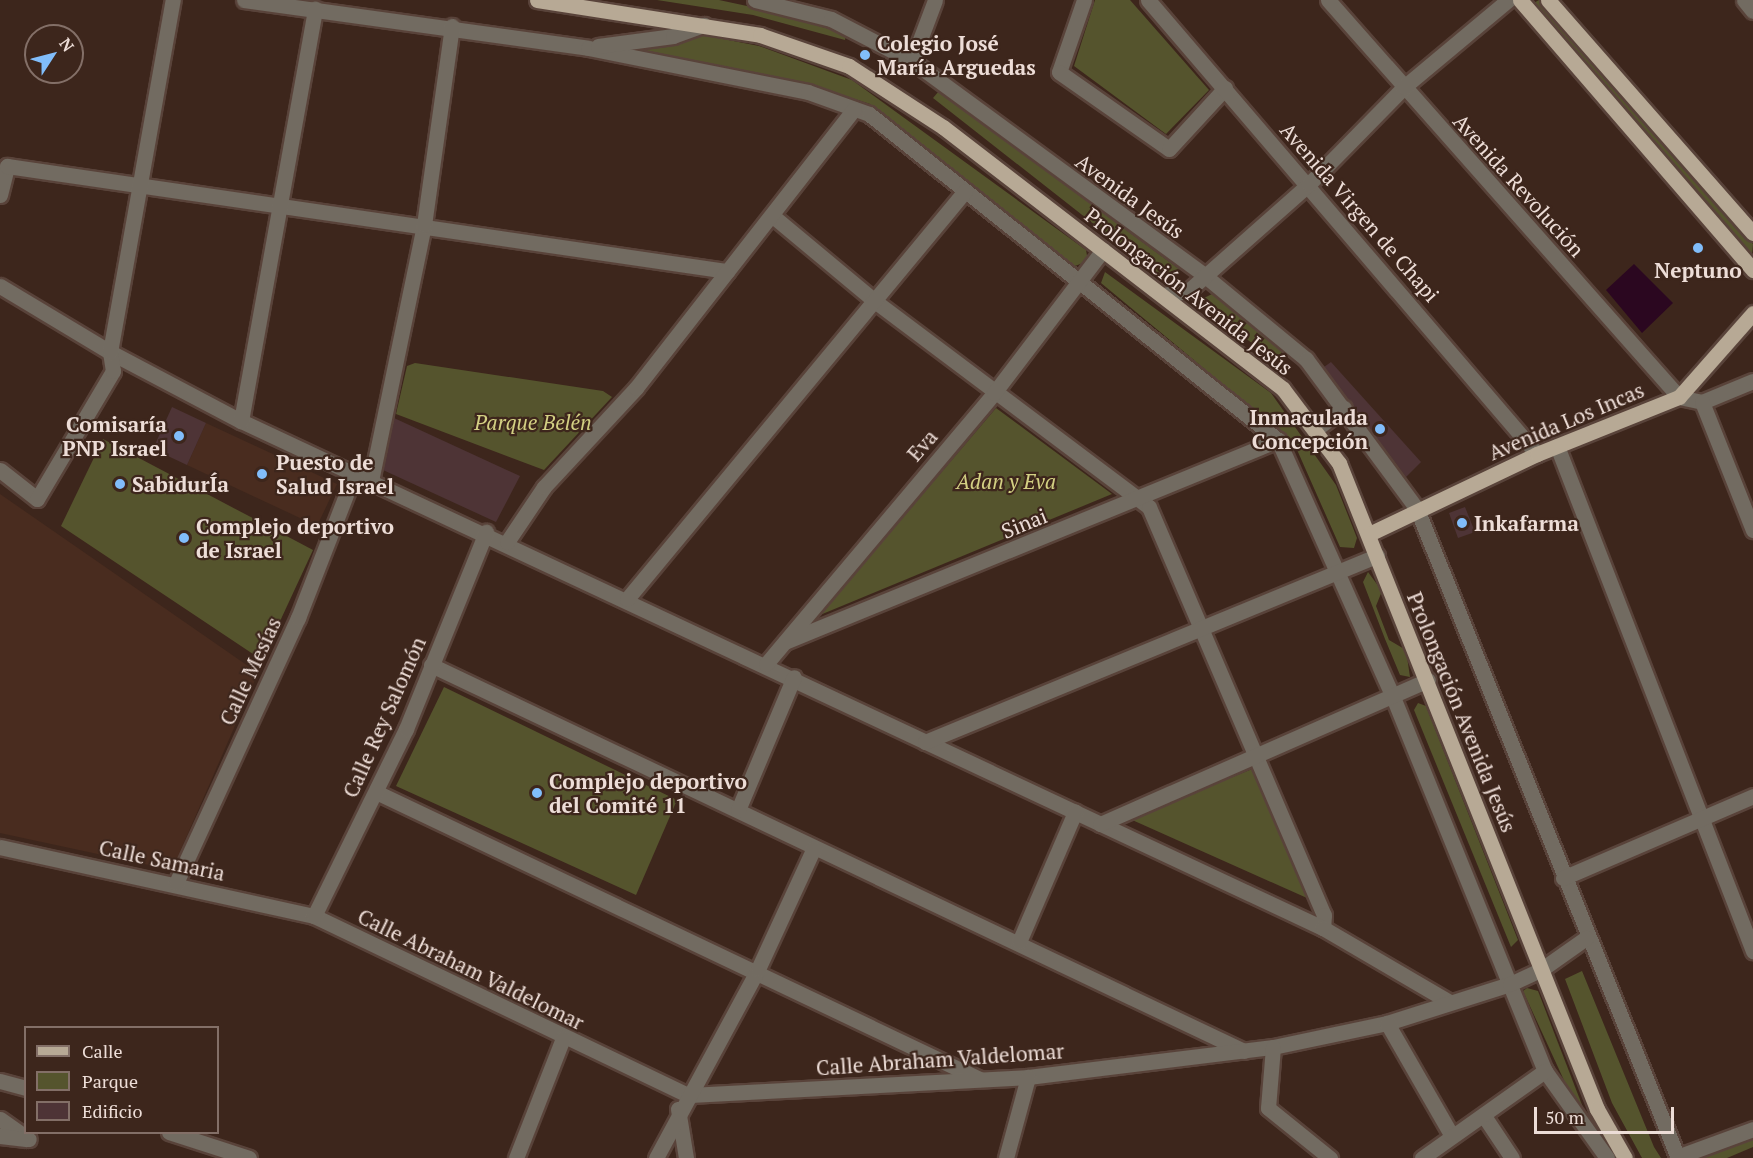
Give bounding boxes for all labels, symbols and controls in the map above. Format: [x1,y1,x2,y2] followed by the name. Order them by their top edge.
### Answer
[24,24,84,84] north arrow
[877,30,1036,80] place label: Colegio José María Arguedas
[54,33,79,56] text: N
[858,48,872,62] marker: Colegio José María Arguedas
[1448,108,1590,262] street label: Avenida Revolución
[1275,117,1445,307] street label: Avenida Virgen de Chapi
[1071,148,1189,244] street label: Avenida Jesús
[1080,202,1298,380] street label: Prolongación Avenida Jesús
[1691,241,1705,255] marker: Neptuno
[1654,257,1742,283] place label: Neptuno
[1484,377,1648,465] street label: Avenida Los Incas
[1249,404,1368,454] place label: Inmaculada Concepción
[474,409,592,435] park label: Parque Belén
[62,411,167,461] place label: Comisaría PNP Israel
[1373,422,1387,436] marker: Inmaculada Concepción
[902,424,942,466] street label: Eva
[172,429,186,443] marker: Comisaría PNP Israel
[276,449,394,499] place label: Puesto de Salud Israel
[253,465,271,483] marker: Puesto de Salud Israel
[956,468,1056,494] park label: Adan y Eva
[132,471,229,497] place label: SabidurÍa
[113,477,127,491] marker: SabidurÍa
[998,503,1050,543] street label: Sinai
[1474,510,1579,536] place label: Inkafarma
[196,513,394,563] place label: Complejo deportivo de Israel
[1455,516,1469,530] marker: Inkafarma
[177,531,191,545] marker: Complejo deportivo de Israel
[1402,588,1522,836] street label: Prolongación Avenida Jesús
[214,613,286,729] street label: Calle Mesías
[337,633,431,801] street label: Calle Rey Salomón
[549,768,747,818] place label: Complejo deportivo del Comité 11
[530,786,544,800] marker: Complejo deportivo del Comité 11
[97,834,227,886] street label: Calle Samaria
[353,903,589,1035] street label: Calle Abraham Valdelomar
[24,1026,219,1134] legend
[815,1038,1065,1080] street label: Calle Abraham Valdelomar
[82,1039,123,1063] text: Calle
[82,1069,138,1093] text: Parque
[1537,1095,1676,1133] scale bar
[82,1099,142,1123] text: Edificio
[1545,1105,1584,1129] text: 50 m

